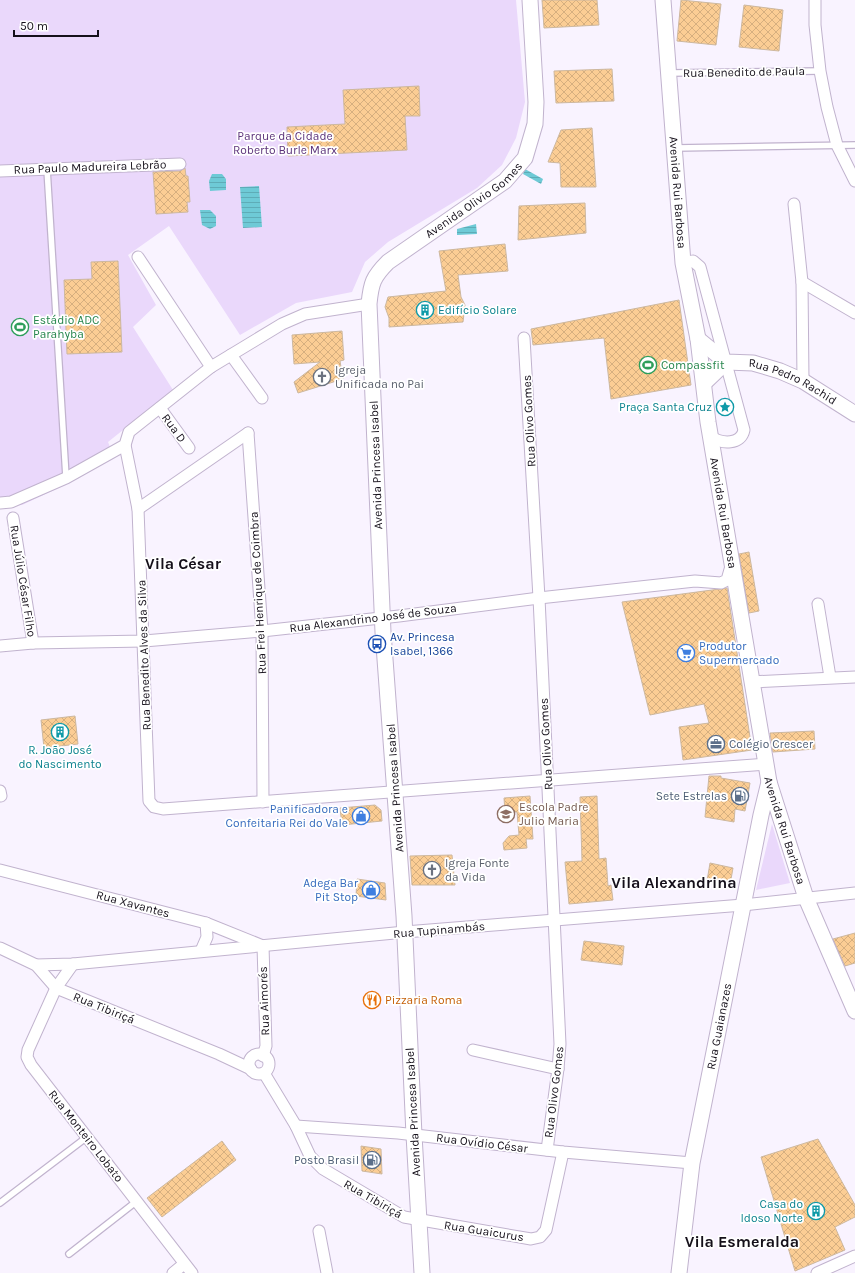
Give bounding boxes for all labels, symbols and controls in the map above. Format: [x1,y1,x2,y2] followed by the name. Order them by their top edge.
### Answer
[14,12,98,38] scale bar
[20,19,48,33] text: 50 m
[683,64,805,80] street label: Rua Benedito de Paula
[233,129,337,157] park label: Parque da Cidade Roberto Burle Marx
[666,136,689,249] street label: Avenida Rui Barbosa
[13,157,167,177] street label: Rua Paulo Madureira Lebrão
[423,159,525,241] street label: Avenida Olivio Gomes
[415,300,435,320] building icon: Edifício Solare
[438,303,517,317] place label: Edifício Solare
[33,313,99,341] place label: Estádio ADC Parahyba
[10,317,30,337] sports icon: Estádio ADC Parahyba
[638,355,658,375] sports icon: Compassfit
[749,356,839,408] street label: Rua Pedro Rachid
[661,358,725,372] place label: Compassfit
[335,363,424,391] place label: Igreja Unificada no Pai
[312,367,332,387] church icon: Igreja Unificada no Pai
[520,375,538,467] street label: Rua Olivo Gomes
[715,397,735,417] place icon: Praça Santa Cruz
[367,400,385,530] street label: Avenida Princesa Isabel
[619,400,712,414] place label: Praça Santa Cruz
[159,411,189,445] street label: Rua D
[707,456,740,569] street label: Avenida Rui Barbosa
[247,511,269,675] street label: Rua Frei Henrique de Coimbra
[7,524,39,638] street label: Rua Júlio César Filho
[145,554,222,573] district label: Vila César
[134,579,154,731] street label: Rua Benedito Alves da Silva
[289,601,457,635] street label: Rua Alexandrino José de Souza
[390,630,455,658] place label: Av. Princesa Isabel, 1366
[367,634,387,654] bus stop icon: Av. Princesa Isabel, 1366
[699,639,779,667] place label: Produtor Supermercado
[676,643,696,663] supermarket icon: Produtor Supermercado
[537,698,555,790] street label: Rua Olivo Gomes
[50,722,70,742] building icon: R. João José do Nascimento
[384,723,406,853] street label: Avenida Princesa Isabel
[706,734,726,754] office icon: Colégio Crescer
[729,737,814,751] place label: Colégio Crescer
[18,743,102,771] place label: R. João José do Nascimento
[761,776,808,886] street label: Avenida Rui Barbosa
[730,786,750,806] fuel station icon: Sete Estrelas
[656,789,727,803] place label: Sete Estrelas
[519,800,588,828] place label: Escola Padre Julio Maria
[226,802,348,830] place label: Panificadora e Confeitaria Rei do Vale
[496,804,516,824] school or university icon: Escola Padre Julio Maria
[351,806,371,826] shop icon: Panificadora e Confeitaria Rei do Vale
[445,856,509,884] place label: Igreja Fonte da Vida
[422,860,442,880] church icon: Igreja Fonte da Vida
[611,873,737,892] district label: Vila Alexandrina
[303,876,359,904] place label: Adega Bar Pit Stop
[361,880,381,900] shop icon: Adega Bar Pit Stop
[95,888,171,920] street label: Rua Xavantes
[392,919,486,941] street label: Rua Tupinambás
[256,966,272,1036] street label: Rua Aimorés
[704,982,735,1071] street label: Rua Guaianazes
[71,989,137,1027] street label: Rua Tibiriçá
[362,990,382,1010] restaurant icon: Pizzaria Roma
[385,993,462,1007] place label: Pizzaria Roma
[541,1045,567,1139] street label: Rua Olivo Gomes
[403,1047,423,1177] street label: Avenida Princesa Isabel
[46,1087,126,1185] street label: Rua Monteiro Lobato
[435,1130,529,1156] street label: Rua Ovídio César
[362,1150,382,1170] fuel station icon: Posto Brasil
[294,1153,359,1167] place label: Posto Brasil
[341,1177,405,1221] street label: Rua Tibiriçá
[740,1197,803,1225] place label: Casa do Idoso Norte
[806,1201,826,1221] building icon: Casa do Idoso Norte
[443,1218,525,1244] street label: Rua Guaicurus
[685,1232,799,1251] district label: Vila Esmeralda

